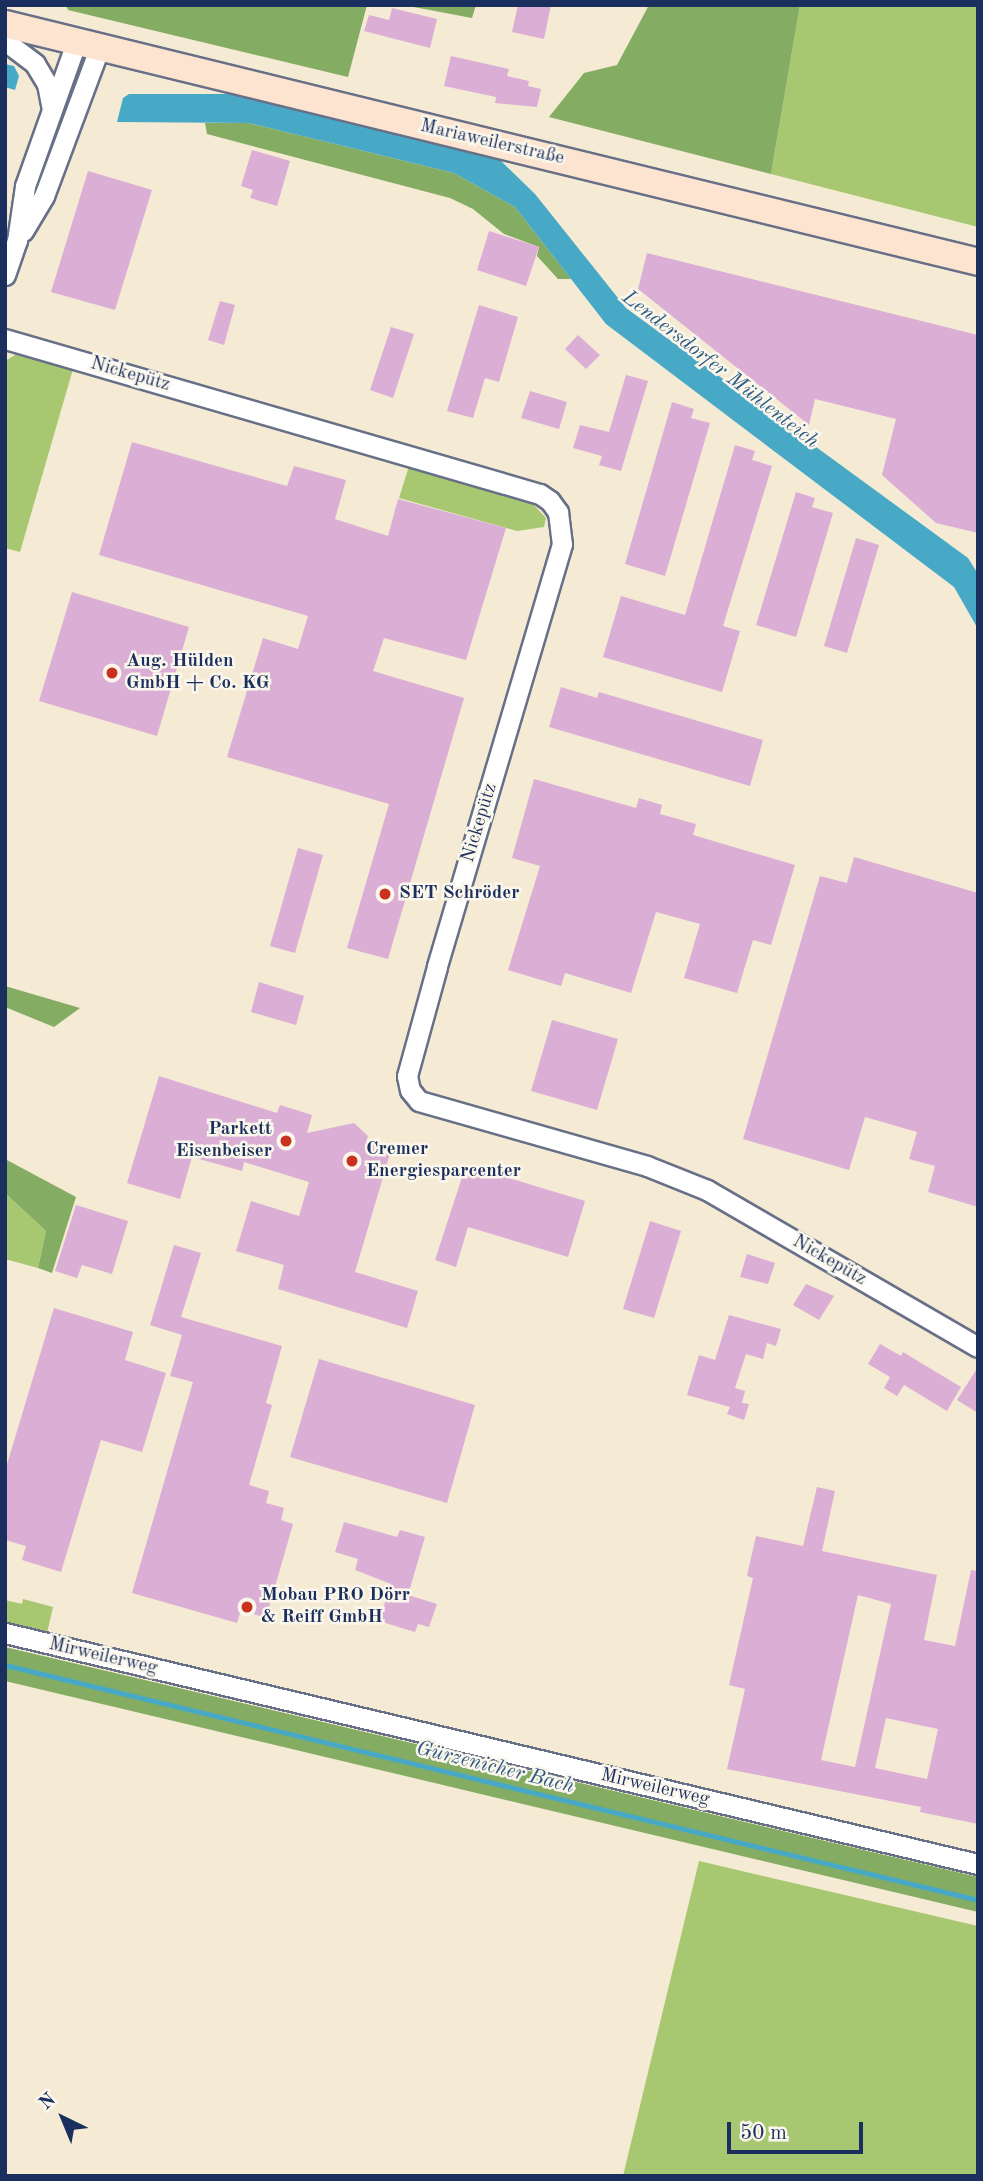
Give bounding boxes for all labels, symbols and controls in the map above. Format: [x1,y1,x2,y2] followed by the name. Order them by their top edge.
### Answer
[418,115,566,171] street label: Mariaweilerstraße
[617,285,823,455] water label: Lendersdorfer Mühlenteich
[88,353,172,397] street label: Nickepütz
[126,651,269,695] place label: Aug. Hülden GmbH + Co. KG
[104,665,120,681] marker: Aug. Hülden GmbH + Co. KG
[457,781,503,865] street label: Nickepütz
[399,883,519,905] place label: SET Schröder
[377,886,393,902] marker: SET Schröder
[176,1119,272,1163] place label: Parkett Eisenbeiser
[278,1133,294,1149] marker: Parkett Eisenbeiser
[366,1139,521,1183] place label: Cremer Energiesparcenter
[344,1153,360,1169] marker: Cremer Energiesparcenter
[788,1231,870,1291] street label: Nickepütz
[261,1585,410,1629] place label: Mobau PRO Dörr & Reiff GmbH
[239,1599,255,1615] marker: Mobau PRO Dörr & Reiff GmbH
[46,1633,160,1681] street label: Mirweilerweg
[413,1736,577,1800] water label: Gürzenicher Bach
[598,1764,712,1812] street label: Mirweilerweg
[28,2083,98,2153] north arrow
[37,2090,60,2114] text: N
[731,2108,867,2152] scale bar
[740,2123,787,2144] text: 50 m

